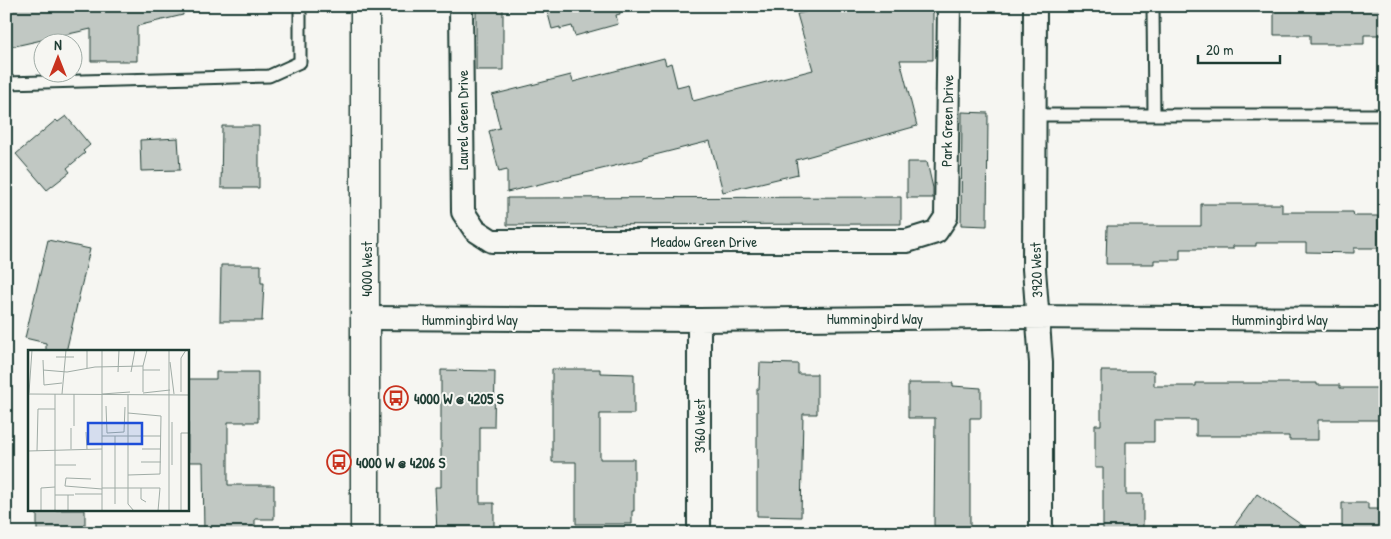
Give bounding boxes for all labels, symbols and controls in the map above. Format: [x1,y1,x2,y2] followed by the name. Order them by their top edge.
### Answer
[32,32,82,82] north arrow
[1198,32,1281,64] scale bar
[54,35,62,54] text: N
[1206,39,1233,60] text: 20 m
[452,70,473,170] street label: Laurel Green Drive
[936,75,958,167] street label: Park Green Drive
[651,231,757,252] street label: Meadow Green Drive
[356,240,377,297] street label: 4000 West
[1025,241,1047,298] street label: 3920 West
[827,308,923,329] street label: Hummingbird Way
[422,309,518,330] street label: Hummingbird Way
[1232,309,1328,330] street label: Hummingbird Way
[28,350,189,512] inset map
[383,385,409,411] bus stop icon: 4000 W @ 4205 S
[414,388,504,409] place label: 4000 W @ 4205 S
[689,398,710,453] street label: 3960 West
[326,449,352,475] bus stop icon: 4000 W @ 4206 S
[356,452,445,473] place label: 4000 W @ 4206 S

